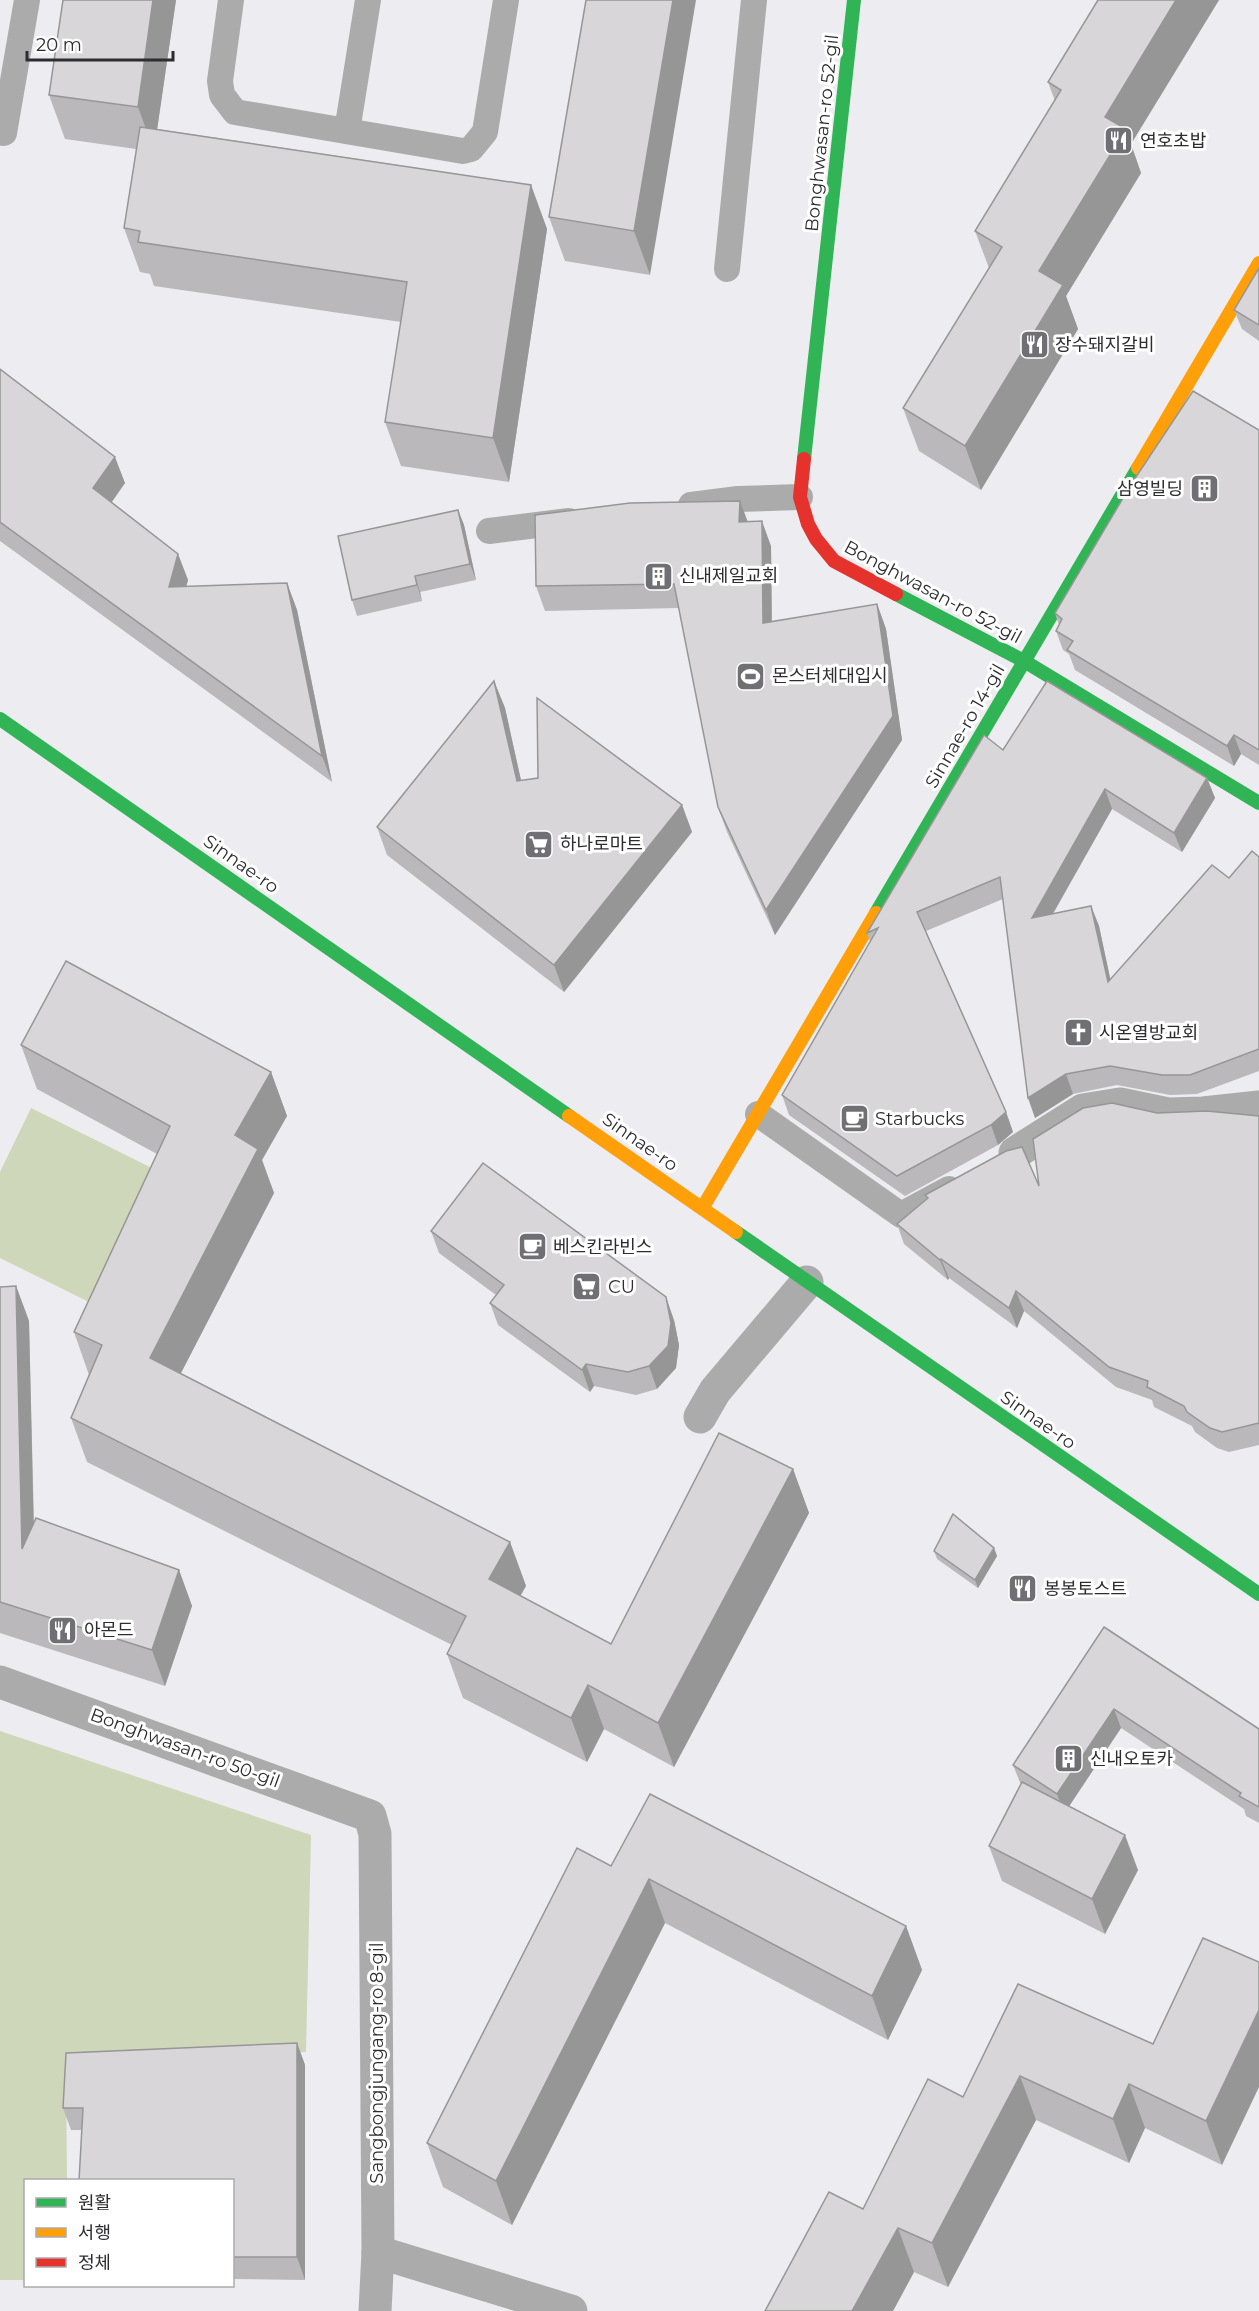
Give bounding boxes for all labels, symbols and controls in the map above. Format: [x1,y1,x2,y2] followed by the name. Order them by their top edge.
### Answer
[27,24,172,62] scale bar
[801,33,843,233] street label: Bonghwasan-ro 52-gil
[36,34,82,56] text: 20 m
[1103,125,1135,157] restaurant icon: 연호초밥
[1140,130,1206,152] place label: 연호초밥
[1018,329,1050,361] restaurant icon: 장수돼지갈비
[1055,334,1154,356] place label: 장수돼지갈비
[1188,473,1220,505] building icon: 삼영빌딩
[1117,478,1183,500] place label: 삼영빌딩
[840,536,1026,648] street label: Bonghwasan-ro 52-gil
[642,560,674,592] building icon: 신내제일교회
[679,565,778,587] place label: 신내제일교회
[735,660,767,692] sports icon: 몬스터체대입시
[921,660,1009,792] street label: Sinnae-ro 14-gil
[772,665,888,687] place label: 몬스터체대입시
[523,828,555,860] supermarket icon: 하나로마트
[199,830,283,898] street label: Sinnae-ro
[560,833,643,855] place label: 하나로마트
[1062,1017,1094,1049] church icon: 시온열방교회
[1099,1022,1198,1044] place label: 시온열방교회
[838,1103,870,1135] cafe icon: Starbucks
[598,1108,682,1176] street label: Sinnae-ro
[875,1108,964,1130] place label: Starbucks
[516,1231,548,1263] cafe icon: 베스킨라빈스
[553,1236,652,1258] place label: 베스킨라빈스
[571,1271,603,1303] supermarket icon: CU
[608,1276,635,1298] place label: CU
[996,1386,1080,1454] street label: Sinnae-ro
[1007,1573,1039,1605] restaurant icon: 봉봉토스트
[1044,1578,1127,1600] place label: 봉봉토스트
[47,1614,79,1646] restaurant icon: 아몬드
[84,1619,134,1641] place label: 아몬드
[87,1703,283,1793] street label: Bonghwasan-ro 50-gil
[1053,1743,1085,1775] building icon: 신내오토카
[1090,1748,1173,1770] place label: 신내오토카
[366,1942,388,2184] street label: Sangbongjungang-ro 8-gil
[24,2179,234,2287] legend
[78,2192,111,2214] text: 원활
[78,2222,111,2244] text: 서행
[78,2252,111,2274] text: 정체

